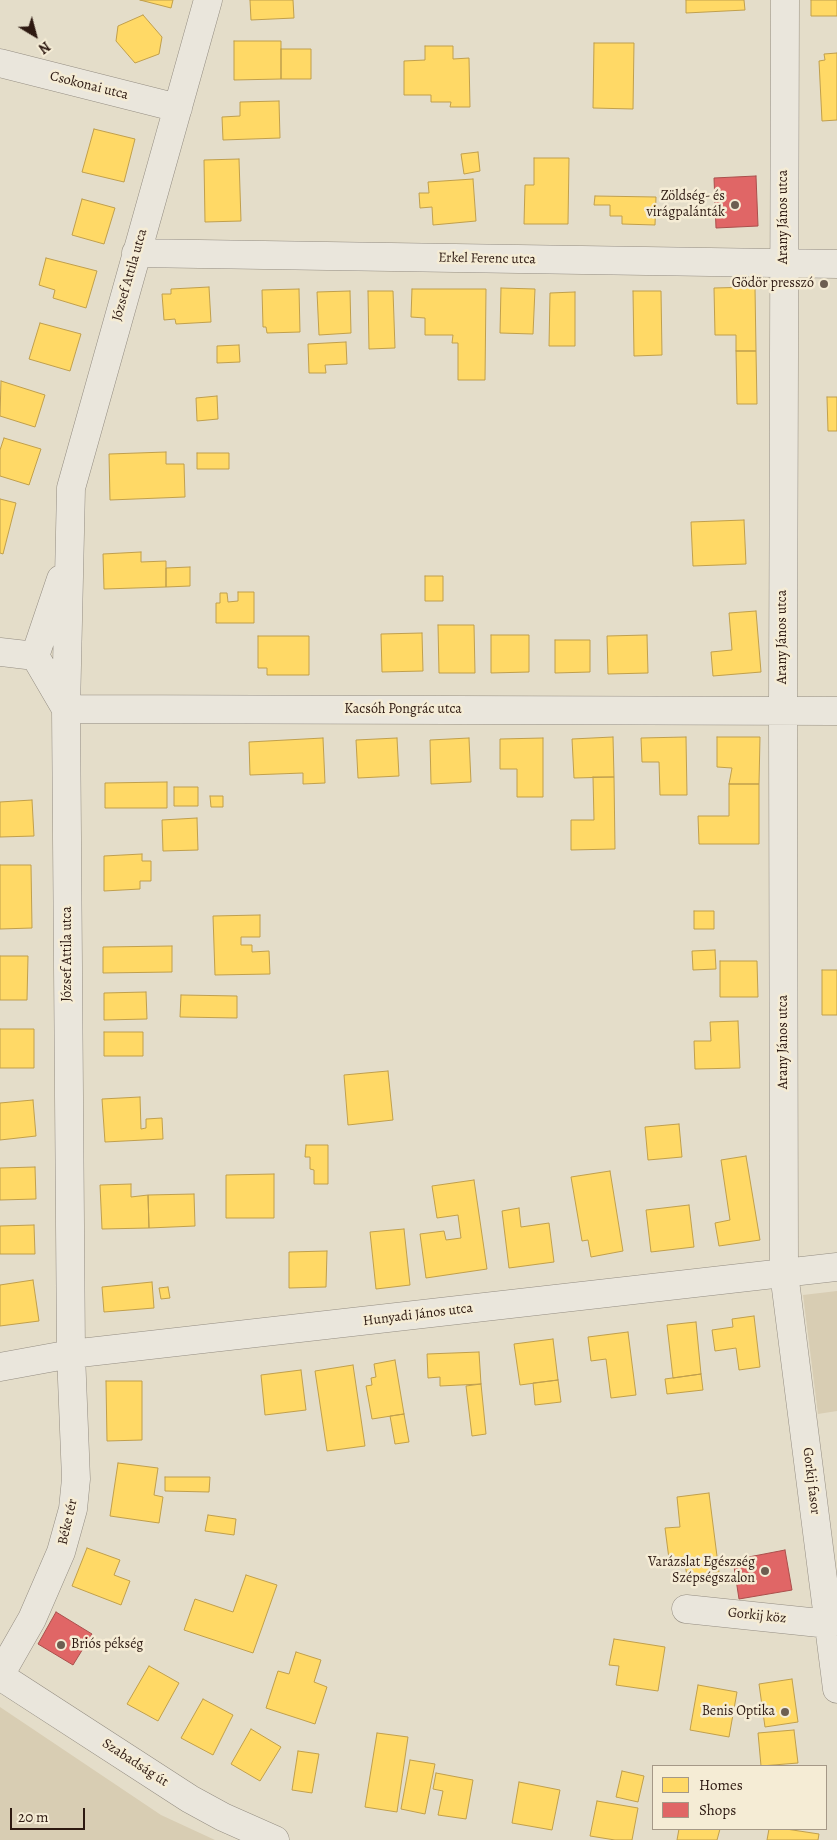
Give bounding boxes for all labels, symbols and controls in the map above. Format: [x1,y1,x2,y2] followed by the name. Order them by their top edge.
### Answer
[10,10,60,60] north arrow
[35,37,54,58] text: N
[48,68,130,104] street label: Csokonai utca
[776,170,792,264] street label: Arany János utca
[646,189,725,222] place label: Zöldség- és virágpalánták
[729,199,741,211] marker: Zöldség- és virágpalánták
[109,227,151,323] street label: József Attila utca
[438,250,536,268] street label: Erkel Ferenc utca
[732,276,814,292] place label: Gödör presszó
[818,278,830,290] marker: Gödör presszó
[775,590,791,684] street label: Arany János utca
[344,702,462,718] street label: Kacsóh Pongrác utca
[60,906,76,1002] street label: József Attila utca
[776,995,792,1089] street label: Arany János utca
[362,1300,474,1330] street label: Hunyadi János utca
[799,1446,823,1516] street label: Gorkij fasor
[55,1497,81,1547] street label: Béke tér
[648,1555,755,1588] place label: Varázslat Egészség Szépségszalon
[759,1565,771,1577] marker: Varázslat Egészség Szépségszalon
[727,1605,787,1627] street label: Gorkij köz
[71,1637,143,1653] place label: Briós pékség
[55,1639,67,1651] marker: Briós pékség
[702,1704,775,1720] place label: Benis Optika
[779,1706,791,1718] marker: Benis Optika
[99,1735,171,1791] street label: Szabadság út
[652,1765,827,1830] legend
[699,1775,743,1795] text: Homes
[12,1798,88,1830] scale bar
[699,1800,736,1820] text: Shops
[18,1807,49,1827] text: 20 m

